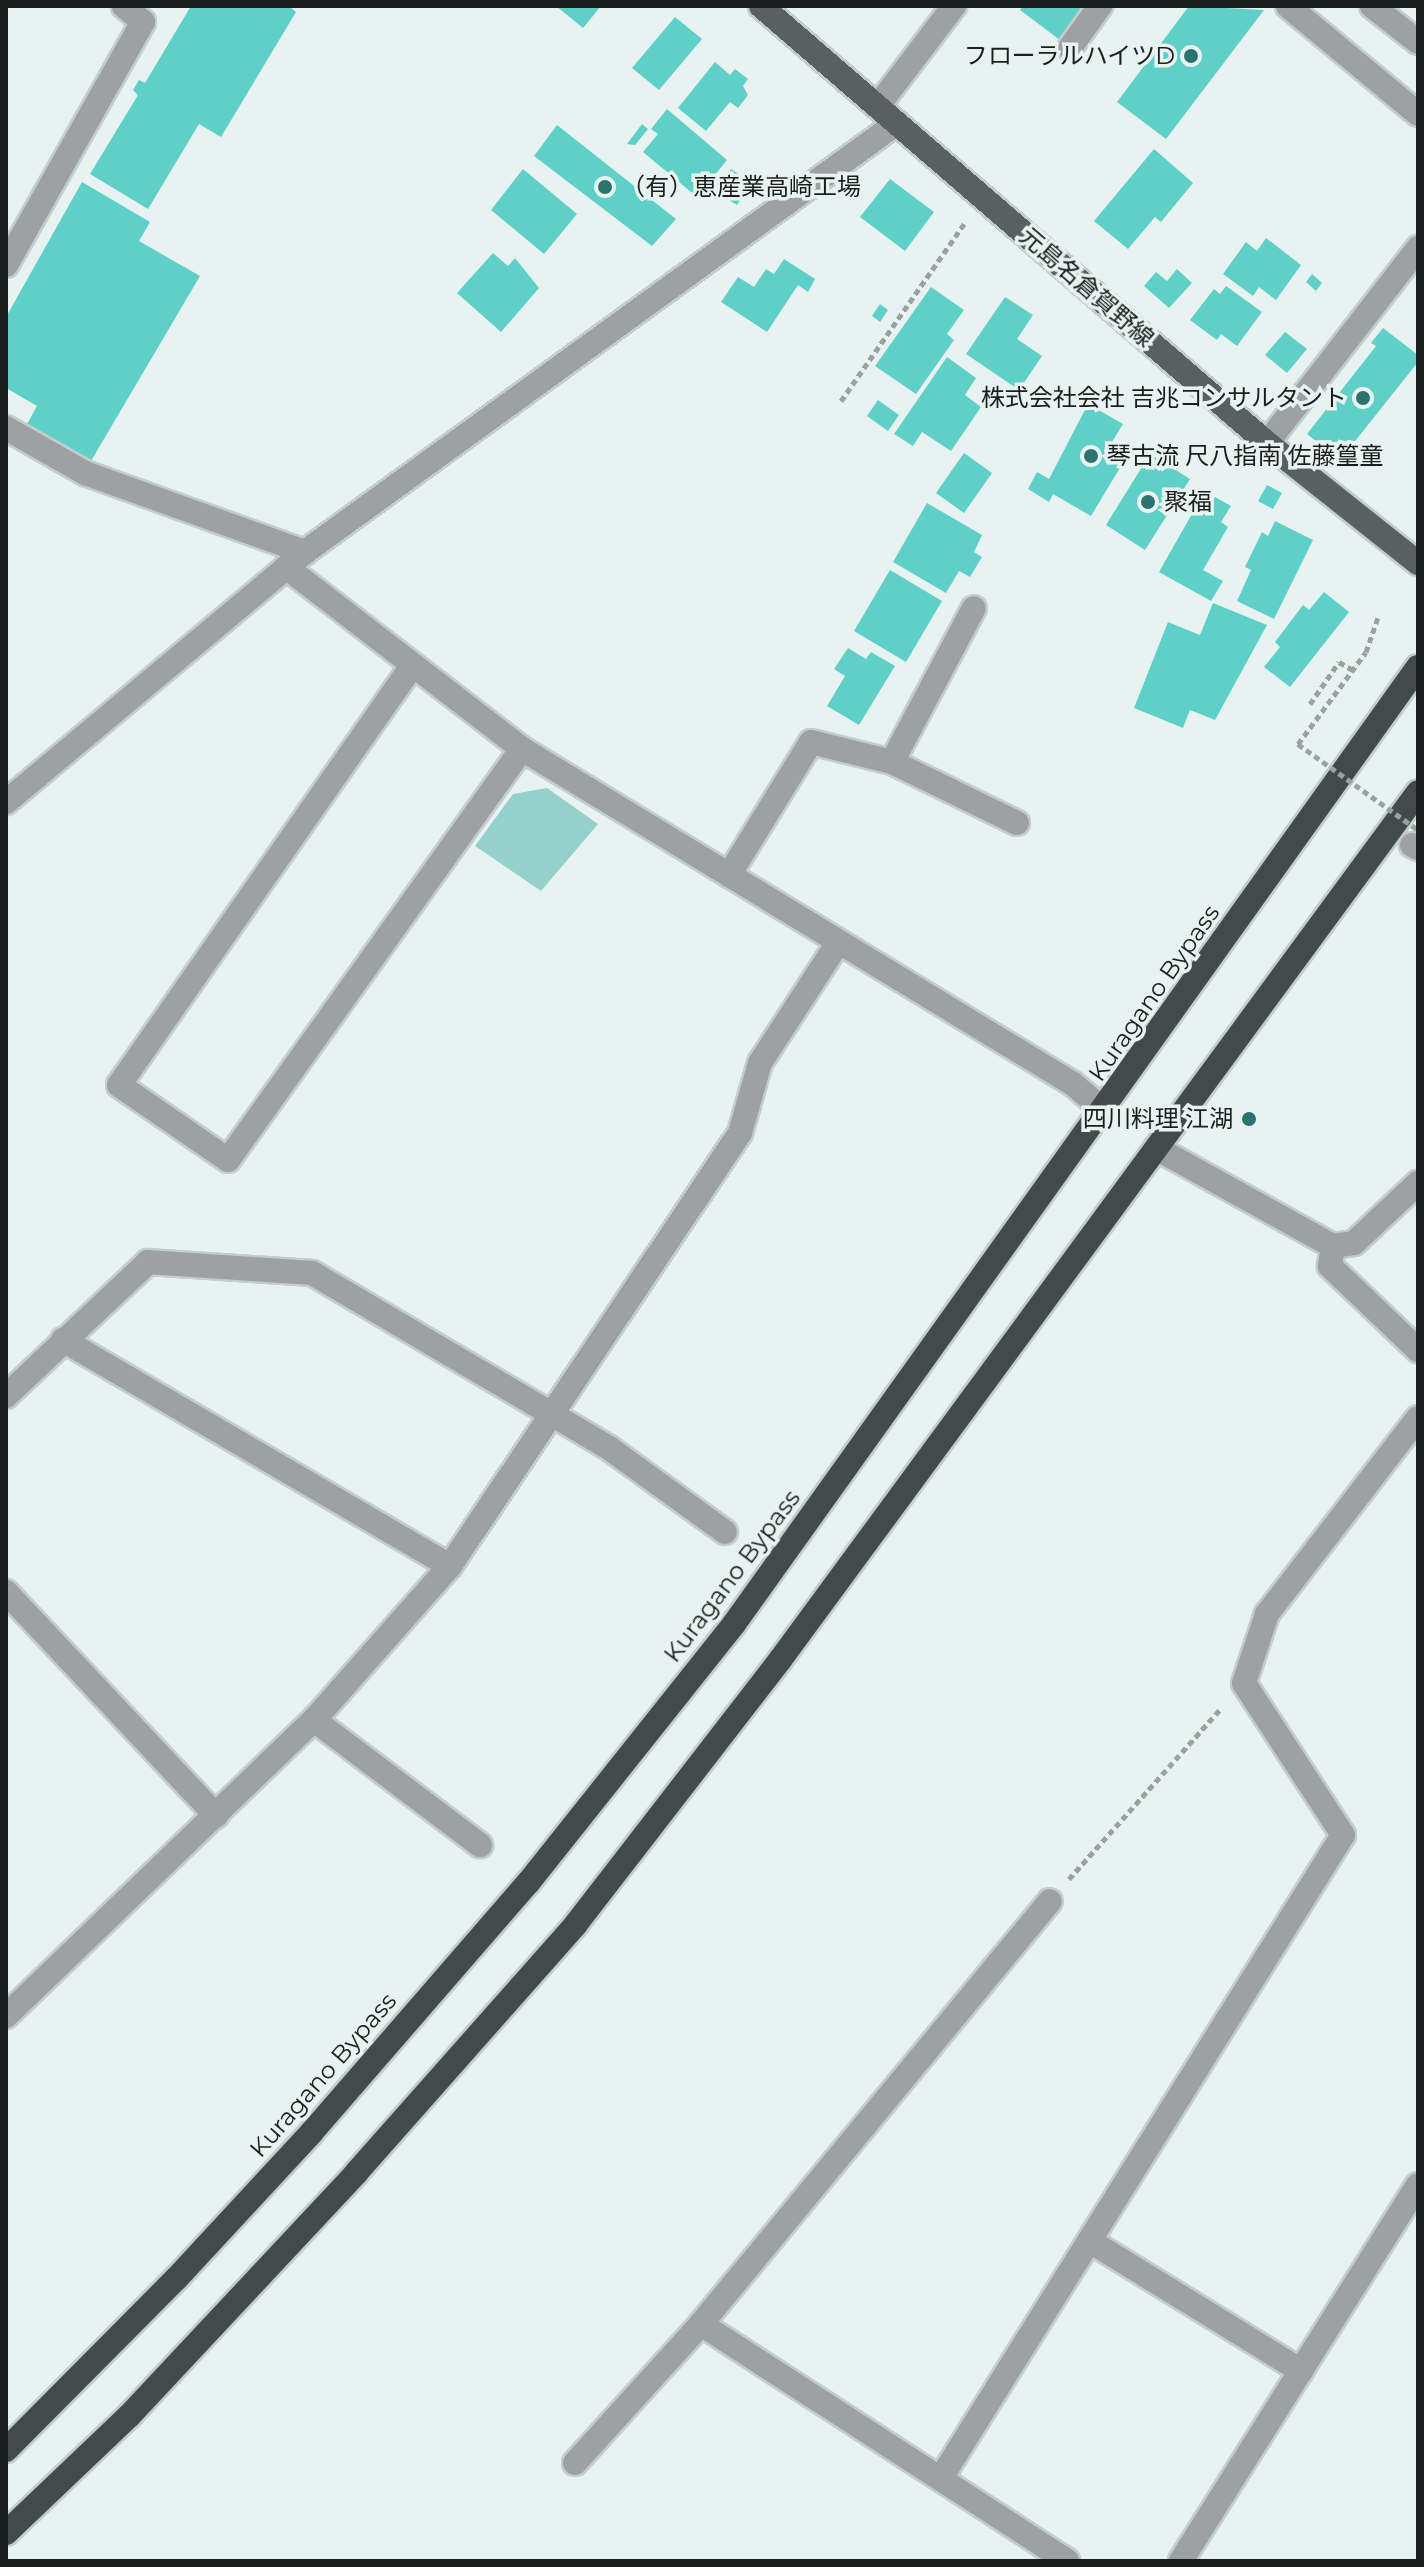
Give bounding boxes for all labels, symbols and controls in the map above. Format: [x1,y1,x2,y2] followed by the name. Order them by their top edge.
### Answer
[963,42,1175,70] place label: フローラルハイツD
[1182,47,1200,65] marker: フローラルハイツD
[621,173,861,201] place label: （有）恵産業高崎工場
[596,178,614,196] marker: （有）恵産業高崎工場
[1014,221,1160,353] street label: 元島名倉賀野線
[981,384,1347,412] place label: 株式会社会社 吉兆コンサルタント
[1354,389,1372,407] marker: 株式会社会社 吉兆コンサルタント
[1107,442,1384,470] place label: 琴古流 尺八指南 佐藤篁童
[1082,447,1100,465] marker: 琴古流 尺八指南 佐藤篁童
[1164,488,1212,516] place label: 聚福
[1139,493,1157,511] marker: 聚福
[1082,899,1226,1087] street label: Kuragano Bypass
[1083,1105,1233,1133] place label: 四川料理 江湖
[1240,1110,1258,1128] marker: 四川料理 江湖
[658,1484,806,1668] street label: Kuragano Bypass
[244,1987,402,2163] street label: Kuragano Bypass

